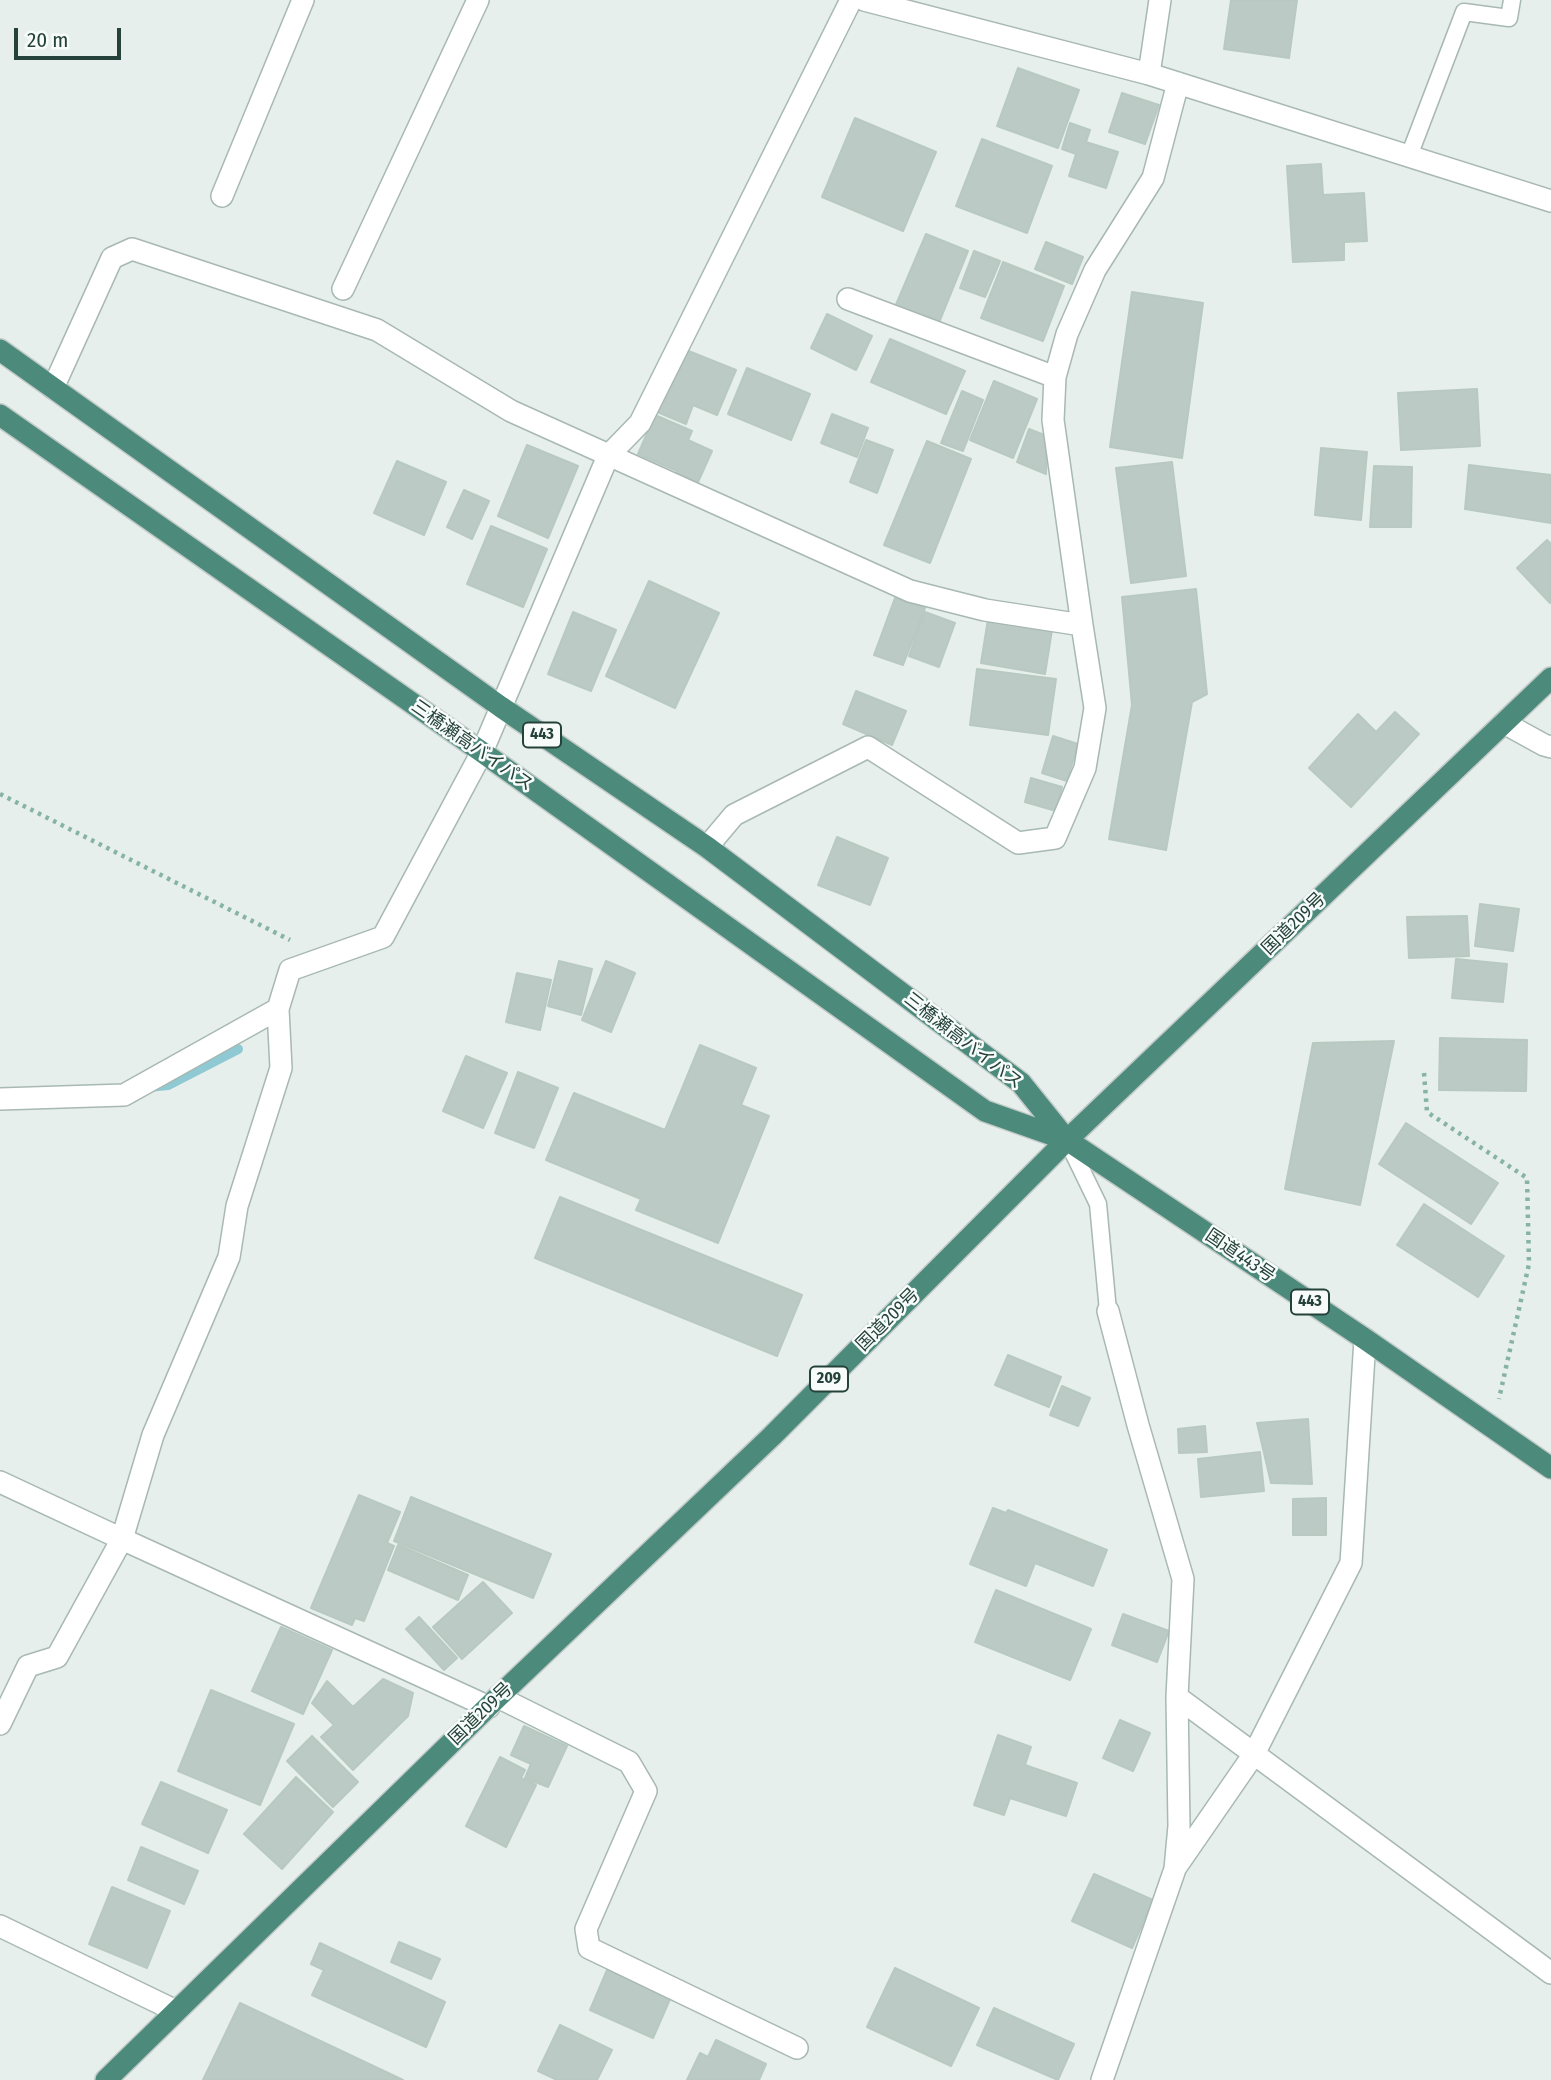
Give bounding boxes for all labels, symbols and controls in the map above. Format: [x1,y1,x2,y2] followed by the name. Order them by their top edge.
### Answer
[18,14,124,58] scale bar
[27,27,68,53] text: 20 m
[407,696,537,796] street label: 三橋瀬高バイパス
[523,722,561,748] road number: 443
[1258,888,1330,960] street label: 国道209号
[900,988,1026,1094] street label: 三橋瀬高バイパス
[1201,1225,1279,1287] street label: 国道443号
[852,1284,924,1356] street label: 国道209号
[1291,1290,1329,1314] road number: 443
[810,1366,848,1392] road number: 209
[445,1678,517,1750] street label: 国道209号

